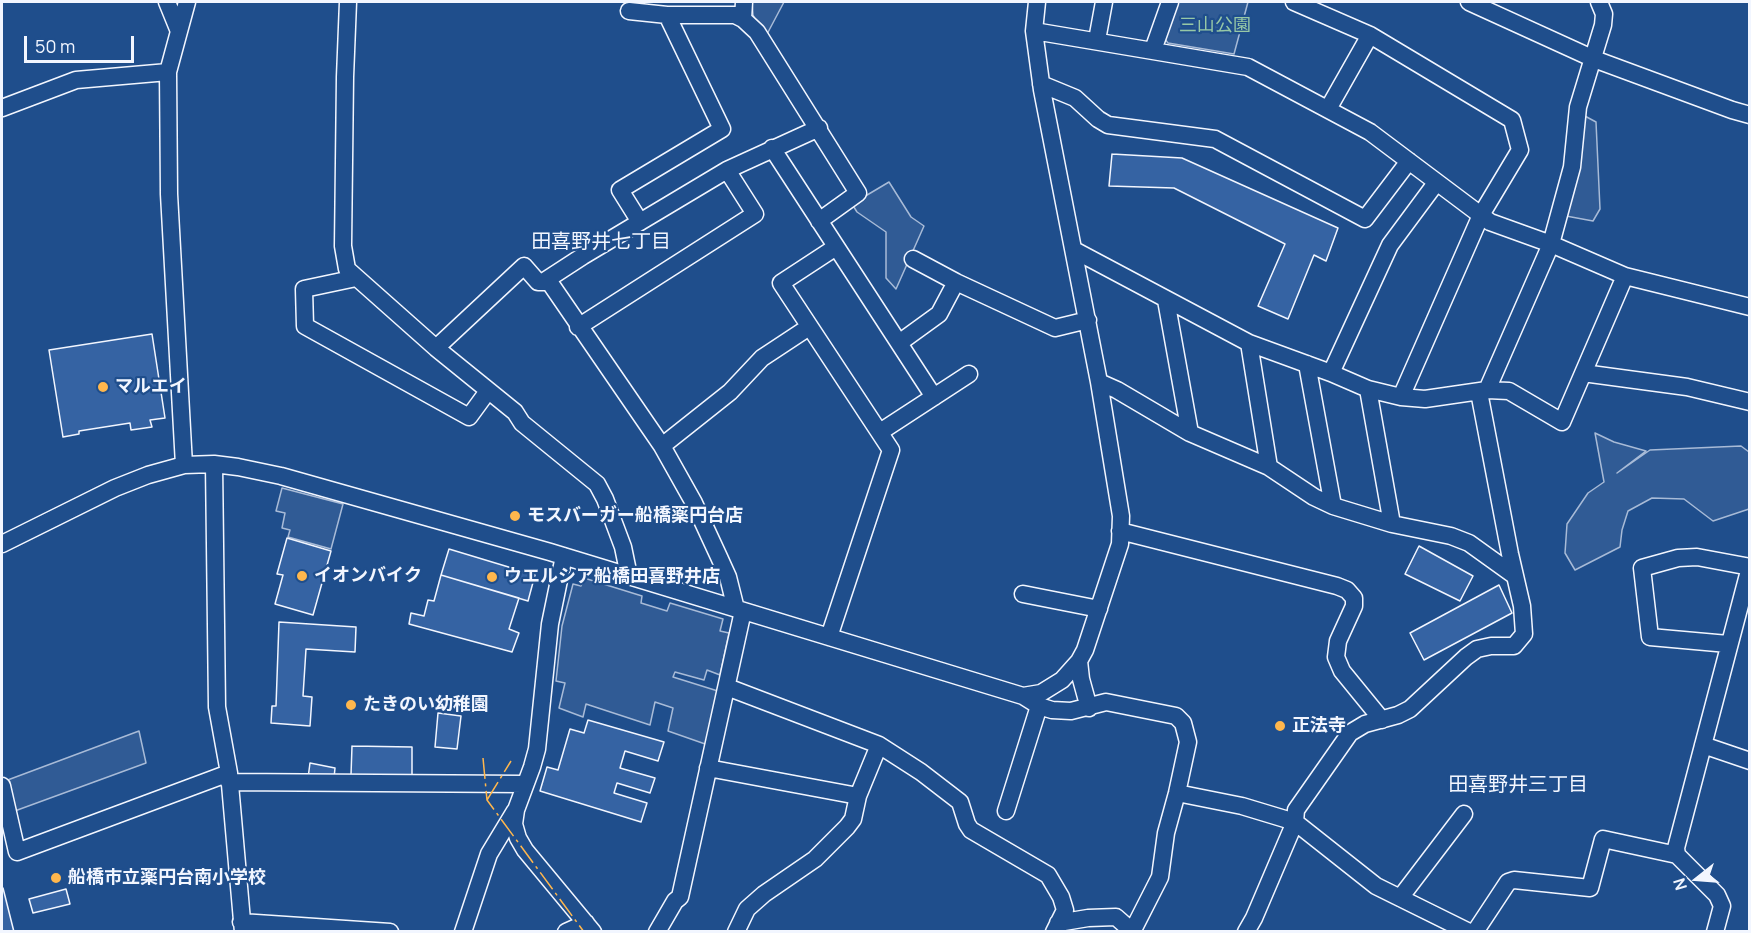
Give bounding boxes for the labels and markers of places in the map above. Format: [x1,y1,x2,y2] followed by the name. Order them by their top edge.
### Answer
[115,376,187,398] place label: マルエイ
[96,380,110,394] marker: マルエイ
[527,505,743,527] place label: モスバーガー船橋薬円台店
[508,509,522,523] marker: モスバーガー船橋薬円台店
[314,565,422,587] place label: イオンバイク
[504,566,720,588] place label: ウエルシア船橋田喜野井店
[295,569,309,583] marker: イオンバイク
[485,570,499,584] marker: ウエルシア船橋田喜野井店
[363,694,489,716] place label: たきのい幼稚園
[344,698,358,712] marker: たきのい幼稚園
[1292,715,1346,737] place label: 正法寺
[1273,719,1287,733] marker: 正法寺
[68,867,266,889] place label: 船橋市立薬円台南小学校
[49,871,63,885] marker: 船橋市立薬円台南小学校

